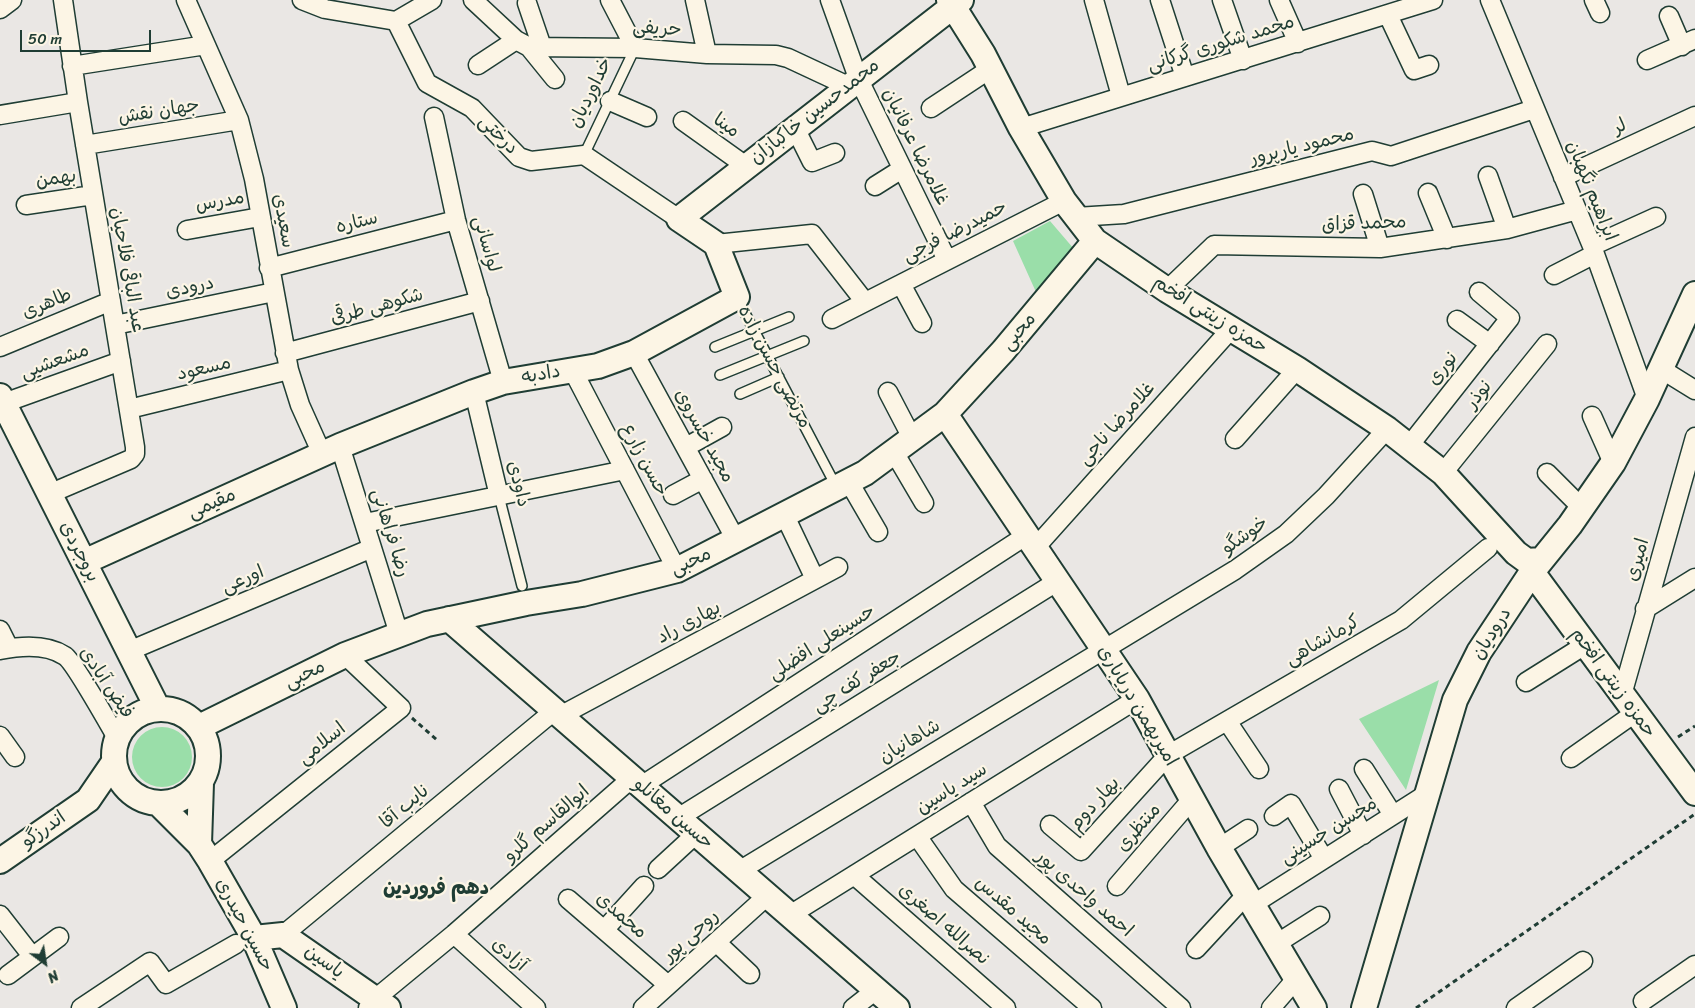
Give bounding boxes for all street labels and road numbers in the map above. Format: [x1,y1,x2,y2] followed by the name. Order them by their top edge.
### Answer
[1144,11,1298,77] street label: محمد شکوری گرکانی
[632,16,682,42] street label: حریفی
[564,54,618,132] street label: خداوردیان
[746,54,884,170] street label: محمدحسین خاکبازان
[877,85,953,209] street label: غلامرضا عرفانیان
[117,94,201,130] street label: جهان نقش
[708,109,744,143] street label: مینا
[473,110,523,160] street label: درختی
[1610,114,1630,140] street label: لر
[1247,123,1357,171] street label: محمود یارپرور
[1560,137,1622,245] street label: ابراهیم نگهبان
[34,165,78,193] street label: بهمن
[194,186,246,218] street label: مدرس
[267,192,299,250] street label: سعیدی
[899,196,1011,268] street label: حمیدرضا فرجی
[105,206,149,334] street label: عبد الباقی فلاحیان
[334,207,380,239] street label: ستاره
[1321,211,1407,237] street label: محمد قزاق
[467,213,505,275] street label: لواسانی
[1149,271,1271,359] street label: حمزه زینتی افخم
[164,272,216,304] street label: درودی
[19,283,75,325] street label: طاهری
[328,284,426,330] street label: شکوهی طرقی
[732,302,816,432] street label: مرتضی حسن زاده
[997,308,1041,356] street label: محبی
[18,339,92,385] street label: مشعشیی
[1423,348,1463,390] street label: نوری
[175,352,233,386] street label: مسعود
[520,360,562,390] street label: دادبه
[1461,376,1497,414] street label: نوذر
[1074,378,1160,470] street label: غلامرضا ناجی
[669,385,739,487] street label: مجید خسروی
[615,420,673,500] street label: حسن زارع
[501,459,535,509] street label: داودی
[184,483,240,525] street label: مقیمی
[366,486,414,580] street label: رضا فراهانی
[1217,512,1273,560] street label: خوشگو
[54,518,104,586] street label: بروجردی
[1621,536,1655,584] street label: امیری
[667,543,715,581] street label: محبی
[218,561,268,599] street label: اورعی
[653,597,725,649] street label: بهاری راد
[764,600,880,686] street label: حسینعلی افضلی
[1467,604,1517,664] street label: درودیان
[1281,610,1365,672] street label: کرمانشاهی
[1565,624,1661,742] street label: حمزه زینتی افخم
[1092,641,1182,771] street label: امیربهمن دریاباری
[74,643,138,723] street label: فیض آبادی
[809,646,905,718] street label: جعفر کف چی
[281,655,329,695] street label: محبی
[875,715,945,769] street label: شاهانیان
[293,718,351,770] street label: اسلامی
[912,758,992,820] street label: سید یاسین
[1065,772,1125,836] street label: بهار دوم
[628,773,718,855] street label: حسین مغانلو
[376,780,434,834] street label: نایب آقا
[499,781,595,867] street label: ابوالقاسم گلرو
[1276,792,1382,870] street label: محسن حسینی
[1112,799,1166,857] street label: منتظری
[17,807,71,853] street label: اندرزگو
[1031,845,1137,943] street label: احمد واحدی پور
[970,871,1056,951] street label: مجید مقدس
[210,874,278,976] street label: حسین حیدری
[893,879,995,971] street label: نصرالله اصغری
[591,888,651,944] street label: محمدی
[658,905,724,967] street label: روحی پور
[486,933,532,977] street label: آزادی
[300,940,348,984] street label: یاسین

